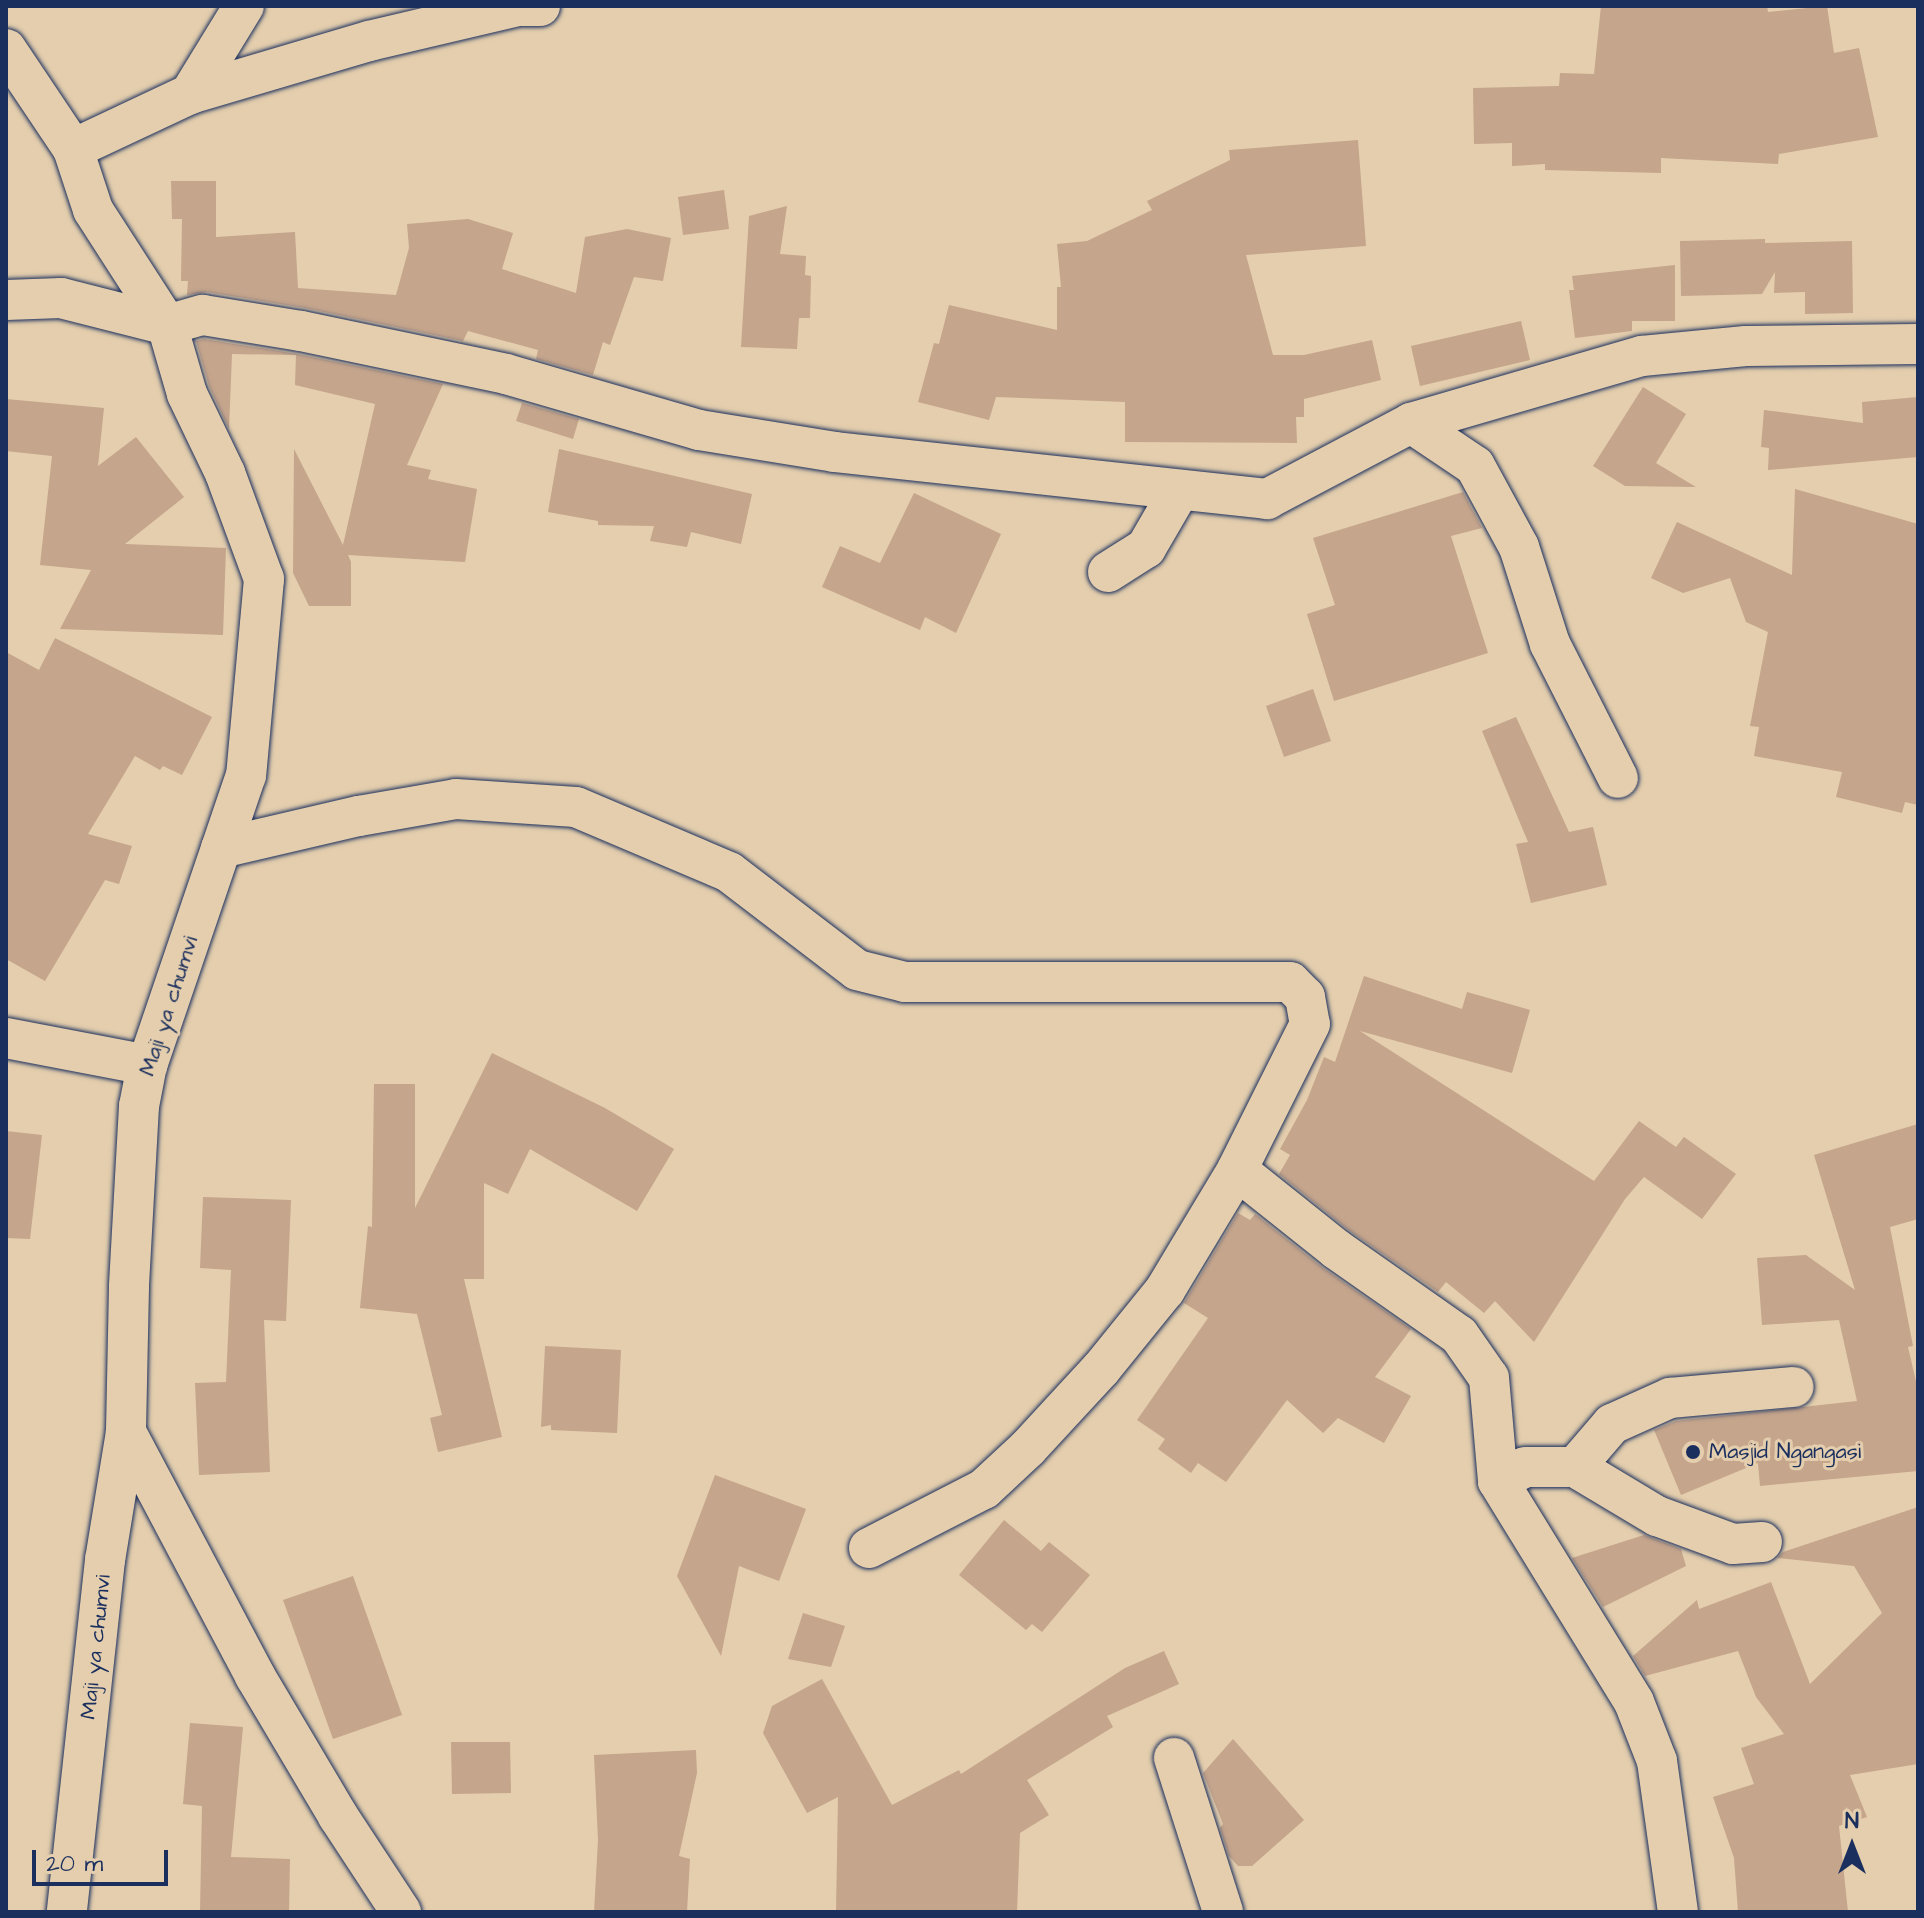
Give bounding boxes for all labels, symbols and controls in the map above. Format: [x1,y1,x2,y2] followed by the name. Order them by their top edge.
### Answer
[134,933,204,1079] street label: Maji ya chumvi
[1709,1439,1861,1465] place label: Masjid Ngangasi
[1684,1443,1702,1461] marker: Masjid Ngangasi
[75,1573,117,1721] street label: Maji ya chumvi
[1812,1806,1892,1886] north arrow
[1845,1806,1859,1837] text: N
[36,1834,172,1884] scale bar
[46,1847,103,1881] text: 20 m

